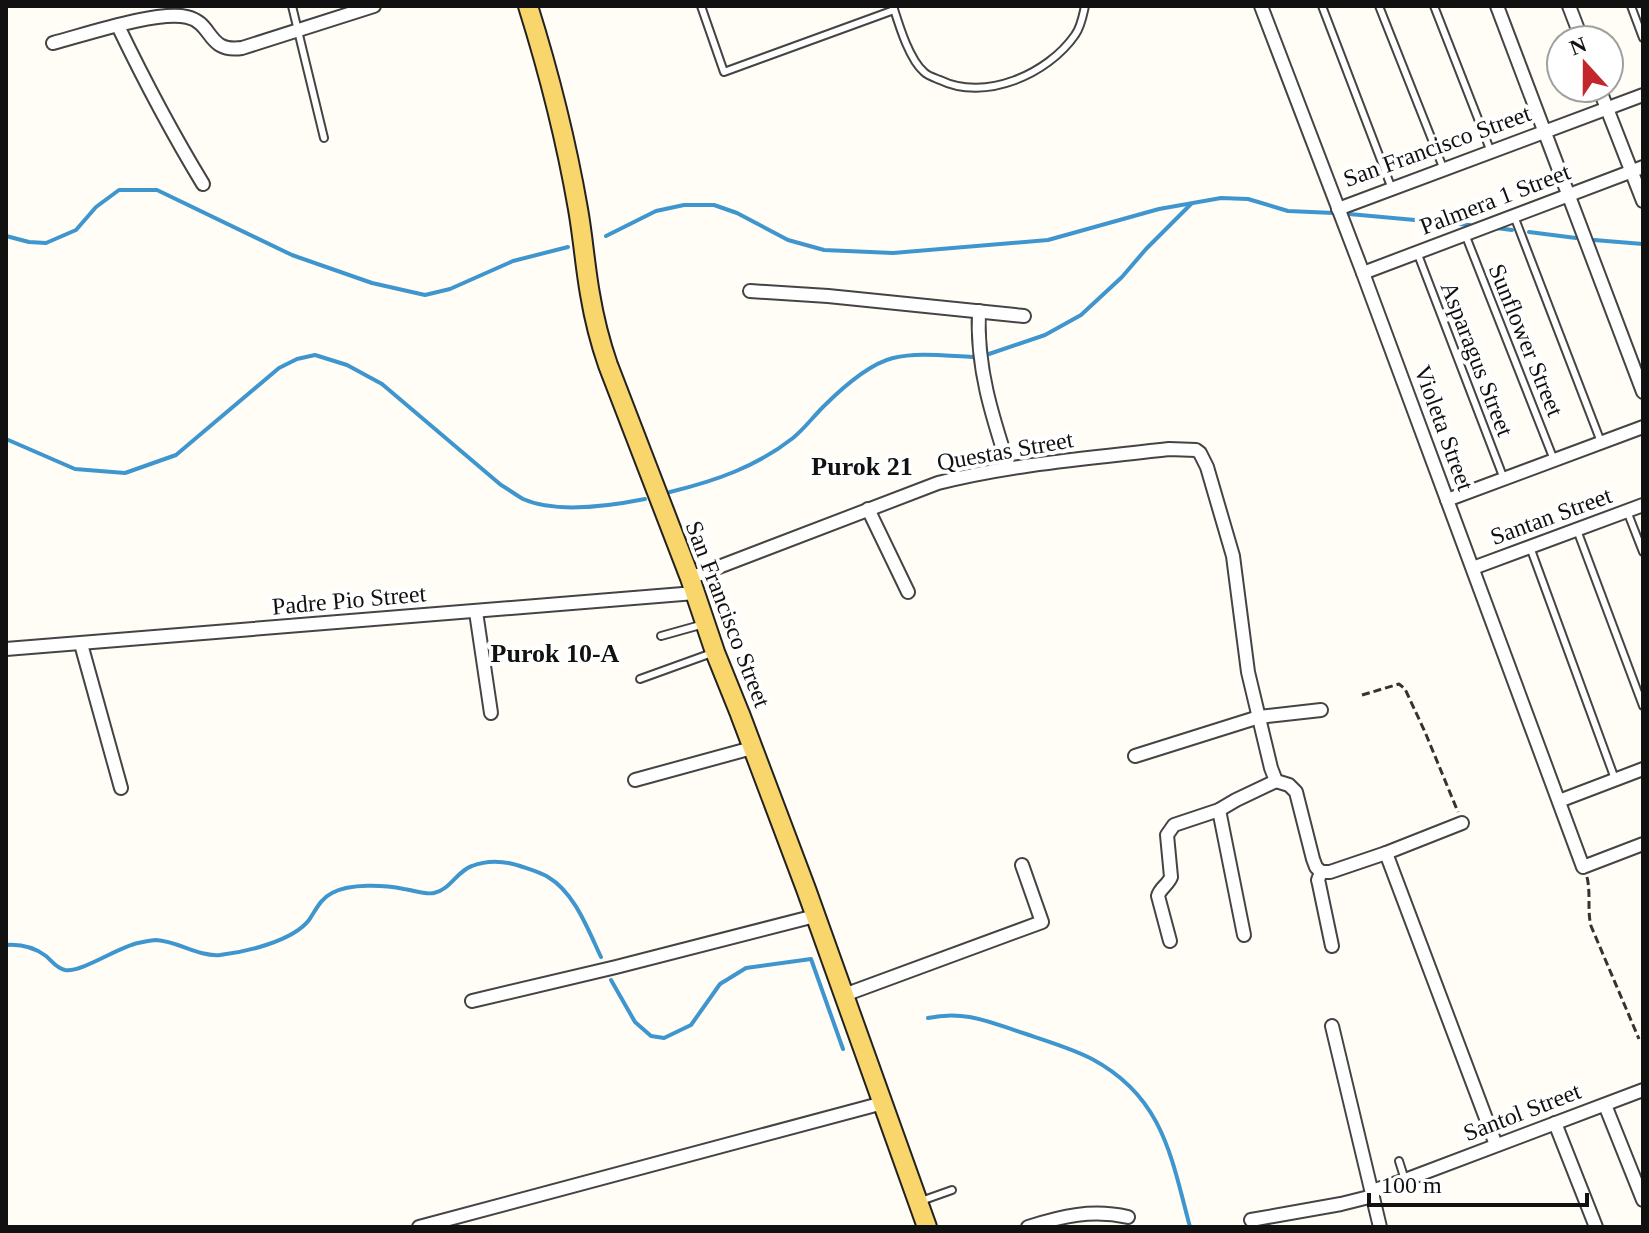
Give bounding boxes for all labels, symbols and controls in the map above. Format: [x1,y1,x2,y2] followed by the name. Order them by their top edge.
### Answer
[1545,24,1625,104] north arrow
[1566,31,1590,60] text: N
[1340,100,1534,192] street label: San Francisco Street
[1416,158,1574,240] street label: Palmera 1 Street
[1484,260,1569,420] street label: Sunflower Street
[1436,278,1519,440] street label: Asparagus Street
[1409,362,1479,494] street label: Violeta Street
[935,426,1076,476] street label: Questas Street
[811,452,913,481] district label: Purok 21
[1487,482,1616,550] street label: Santan Street
[681,517,776,711] street label: San Francisco Street
[271,580,427,620] street label: Padre Pio Street
[491,639,620,668] district label: Purok 10-A
[1460,1078,1585,1146] street label: Santol Street
[1369,1157,1587,1207] scale bar
[1381,1172,1442,1198] text: 100 m

